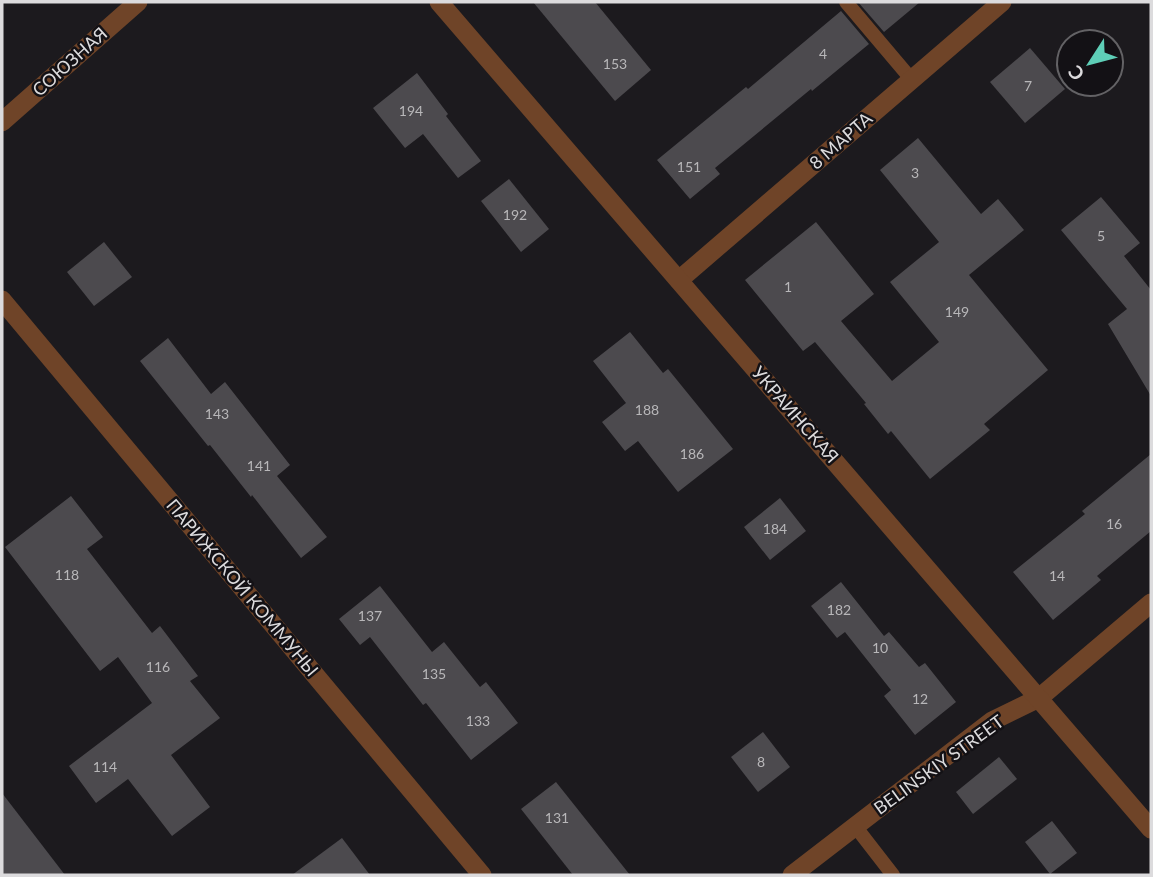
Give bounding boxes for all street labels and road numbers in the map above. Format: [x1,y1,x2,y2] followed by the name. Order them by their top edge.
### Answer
[27,22,111,101] street label: СОЮЗНАЯ
[804,106,877,174] street label: 8 МАРТА
[748,361,844,467] street label: УКРАИНСКАЯ
[162,494,323,681] street label: ПАРИЖСКОЙ КОММУНЫ
[869,710,1008,819] street label: BELINSKIY STREET

